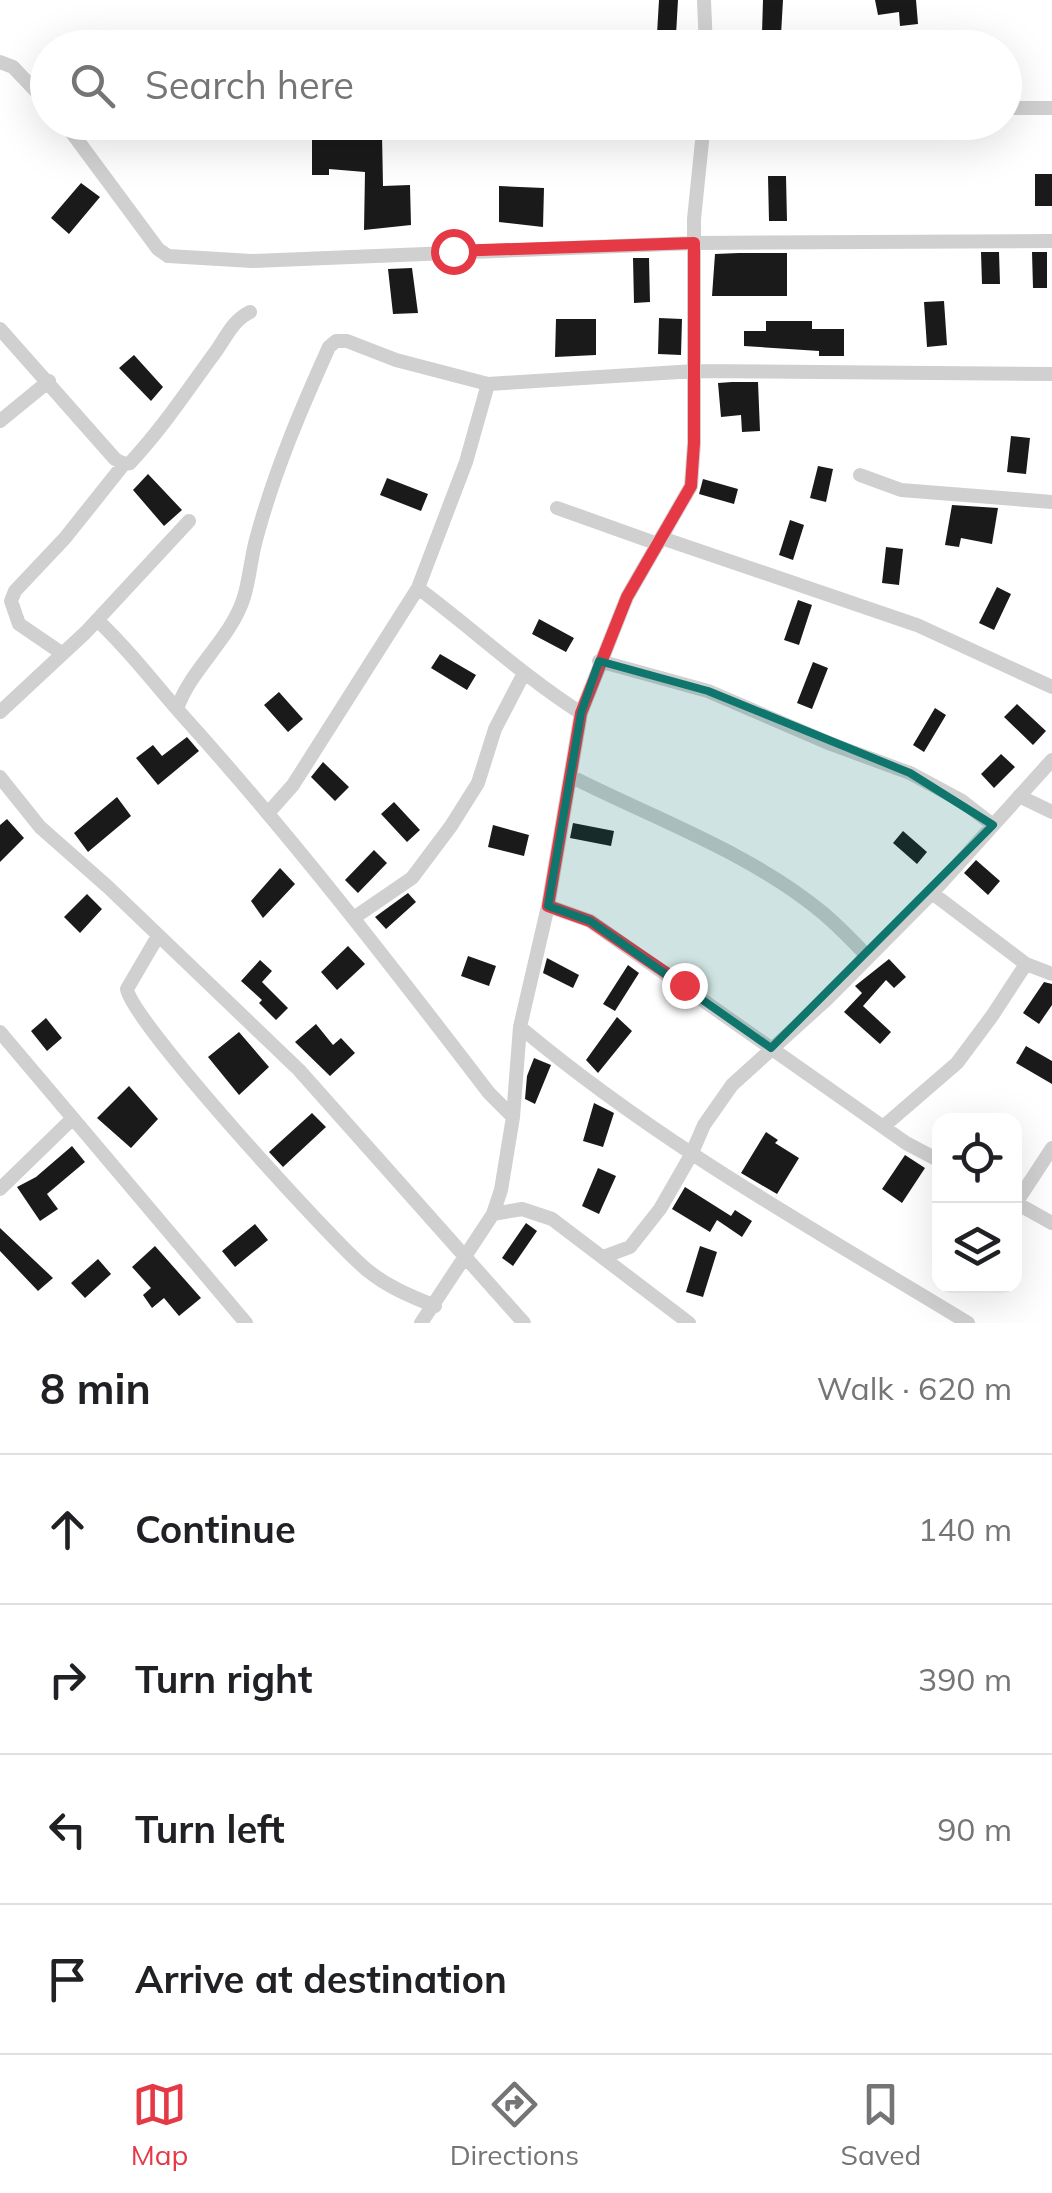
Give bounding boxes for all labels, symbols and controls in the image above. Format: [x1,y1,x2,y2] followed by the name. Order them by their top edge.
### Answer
[30,30,1022,140] search box
[65,58,120,113] icon: search
[145,61,354,109] text: Search here
[431,229,477,275] route start
[662,963,708,1009] route end
[932,1113,1022,1293] map controls
[932,1113,1022,1203] button: locate
[932,1203,1022,1293] button: layers
[40,1362,151,1415] text: 8 min
[817,1368,1012,1408] text: Walk · 620 m
[40,1502,95,1557] icon: ahead
[135,1505,296,1553] text: Continue
[918,1509,1012,1549] text: 140 m
[40,1652,95,1707] icon: right
[135,1655,312,1703] text: Turn right
[918,1659,1012,1699] text: 390 m
[40,1802,95,1857] icon: left
[135,1805,285,1853] text: Turn left
[937,1809,1012,1849] text: 90 m
[40,1952,95,2007] icon: arrive
[135,1955,507,2003] text: Arrive at destination
[131,2077,188,2172] tab: Map
[450,2077,579,2172] tab: Directions
[840,2077,921,2172] tab: Saved

